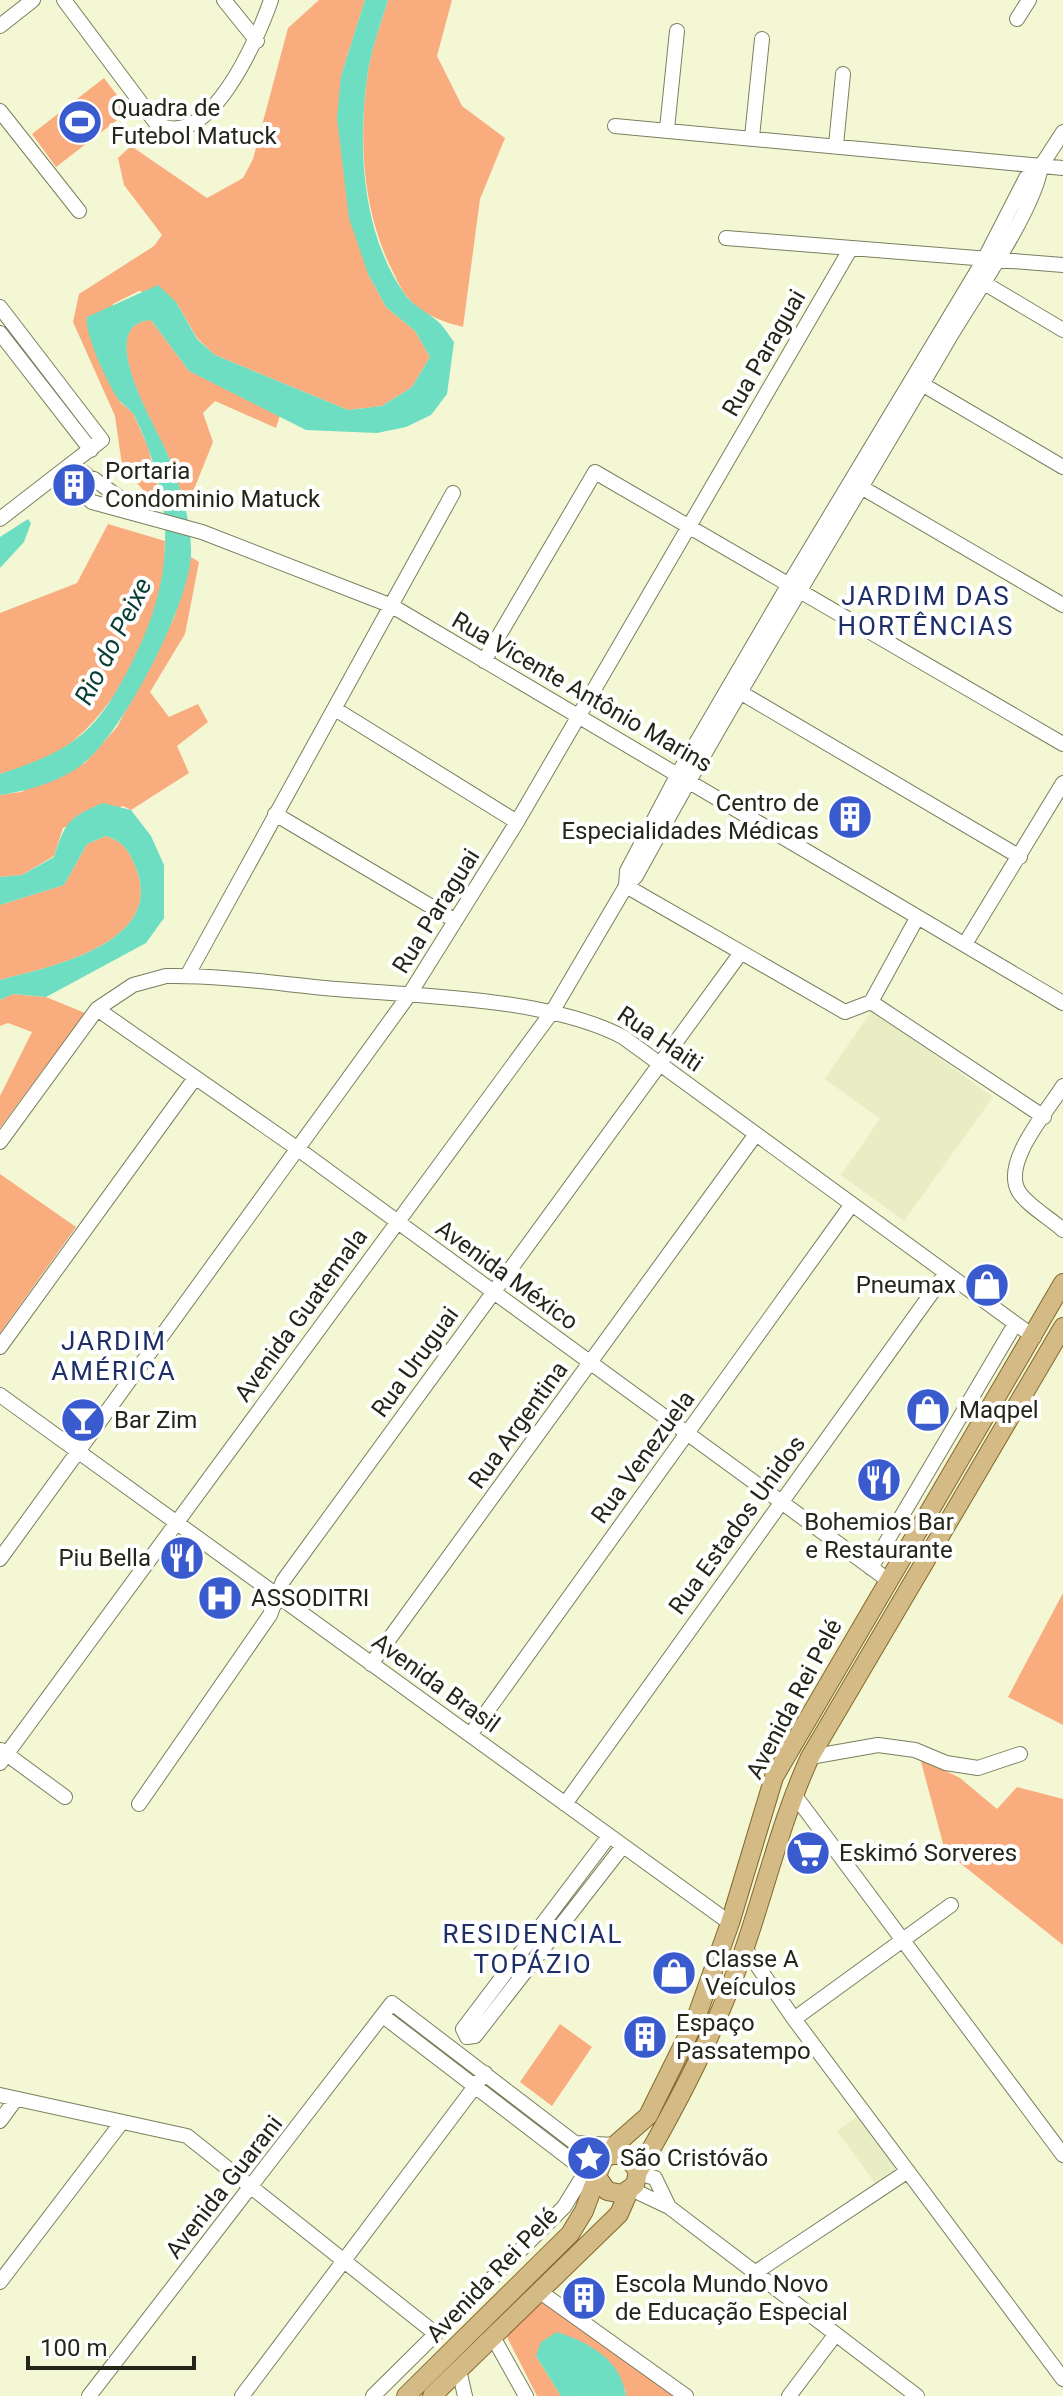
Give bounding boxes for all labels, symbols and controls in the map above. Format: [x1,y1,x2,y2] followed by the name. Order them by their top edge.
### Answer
[111,94,277,150] place label: Quadra de Futebol Matuck
[56,98,104,146] sports icon: Quadra de Futebol Matuck
[717,285,811,421] street label: Rua Paraguai
[105,457,321,513] place label: Portaria Condominio Matuck
[50,461,98,509] building icon: Portaria Condominio Matuck
[68,573,158,709] water label: Rio do Peixe
[838,581,1014,641] district label: JARDIM DAS HORTÊNCIAS
[447,606,717,778] street label: Rua Vicente Antônio Marins
[561,789,819,845] place label: Centro de Especialidades Médicas
[826,793,874,841] building icon: Centro de Especialidades Médicas
[387,844,485,978] street label: Rua Paraguai
[612,1000,708,1078] street label: Rua Haiti
[431,1214,583,1336] street label: Avenida México
[229,1223,373,1407] street label: Avenida Guatemala
[963,1261,1011,1309] shop icon: Pneumax
[856,1271,956,1299] place label: Pneumax
[366,1301,464,1423] street label: Rua Uruguai
[51,1326,177,1386] district label: JARDIM AMÉRICA
[463,1356,573,1494] street label: Rua Argentina
[585,1385,701,1529] street label: Rua Venezuela
[904,1386,952,1434] shop icon: Maqpel
[59,1396,107,1444] bar icon: Bar Zim
[959,1396,1039,1424] place label: Maqpel
[114,1406,197,1434] place label: Bar Zim
[663,1430,811,1620] street label: Rua Estados Unidos
[855,1456,903,1504] restaurant icon: Bohemios Bar e Restaurante
[804,1508,954,1564] place label: Bohemios Bar e Restaurante
[158,1534,206,1582] restaurant icon: Piu Bella
[58,1544,151,1572] place label: Piu Bella
[196,1574,244,1622] hospital icon: ASSODITRI
[251,1584,369,1612] place label: ASSODITRI
[740,1615,848,1783] street label: Avenida Rei Pelé
[367,1627,505,1739] street label: Avenida Brasil
[784,1829,832,1877] supermarket icon: Eskimó Sorveres
[839,1839,1017,1867] place label: Eskimó Sorveres
[443,1919,623,1979] district label: RESIDENCIAL TOPÁZIO
[705,1945,799,2001] place label: Classe A Veículos
[650,1949,698,1997] shop icon: Classe A Veículos
[676,2009,811,2065] place label: Espaço Passatempo
[621,2013,669,2061] building icon: Espaço Passatempo
[160,2110,288,2264] street label: Avenida Guarani
[565,2134,613,2182] place icon: São Cristóvão
[620,2144,768,2172] place label: São Cristóvão
[421,2202,563,2348] street label: Avenida Rei Pelé
[615,2270,848,2326] place label: Escola Mundo Novo de Educação Especial
[560,2274,608,2322] building icon: Escola Mundo Novo de Educação Especial
[28,2320,194,2370] scale bar
[40,2334,107,2362] text: 100 m

